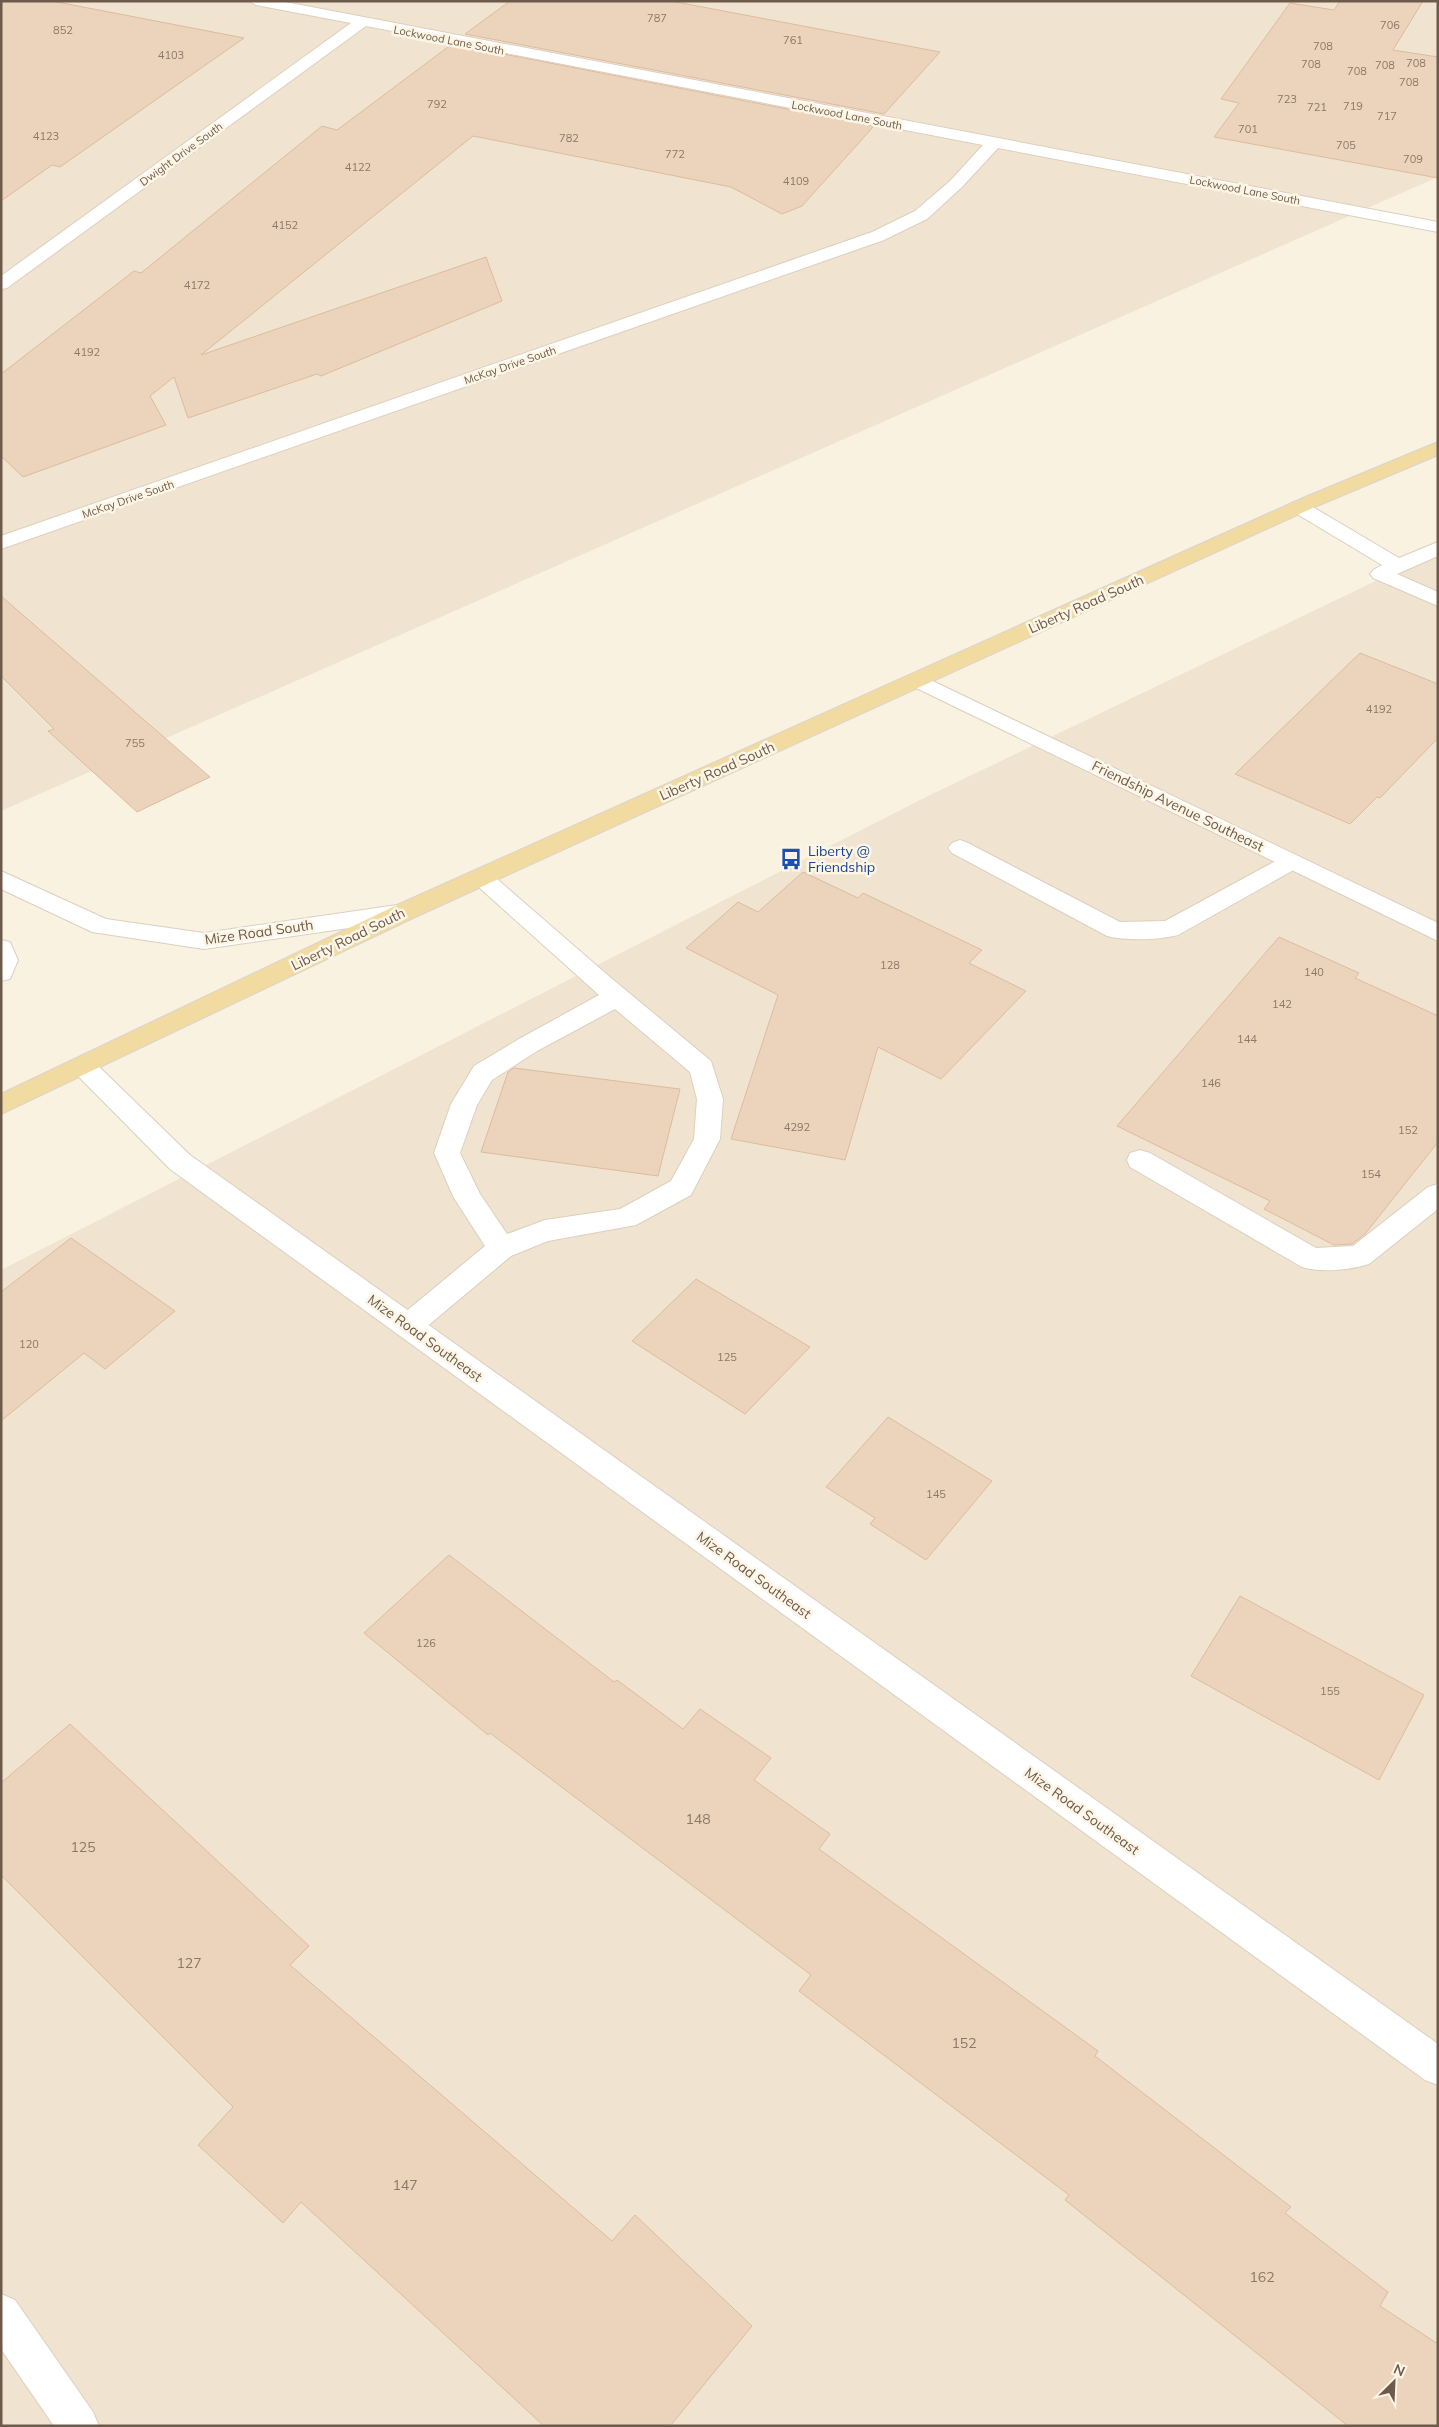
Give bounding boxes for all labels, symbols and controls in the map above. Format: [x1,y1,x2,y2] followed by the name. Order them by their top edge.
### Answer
[647,11,667,25] house number: 787
[1380,18,1400,32] house number: 706
[393,22,505,58] street label: Lockwood Lane South
[53,23,73,37] house number: 852
[783,33,803,47] house number: 761
[1313,39,1333,53] house number: 708
[158,48,184,62] house number: 4103
[1406,56,1426,70] house number: 708
[1301,57,1321,71] house number: 708
[1375,58,1395,72] house number: 708
[1347,64,1367,78] house number: 708
[1399,75,1419,89] house number: 708
[1277,92,1297,106] house number: 723
[427,97,447,111] house number: 792
[791,97,903,133] street label: Lockwood Lane South
[1343,99,1363,113] house number: 719
[1307,100,1327,114] house number: 721
[1377,109,1397,123] house number: 717
[137,119,225,189] street label: Dwight Drive South
[1238,122,1258,136] house number: 701
[33,129,59,143] house number: 4123
[559,131,579,145] house number: 782
[1336,138,1356,152] house number: 705
[665,147,685,161] house number: 772
[1403,152,1423,166] house number: 709
[345,160,372,174] house number: 4122
[1189,172,1301,208] street label: Lockwood Lane South
[783,174,809,188] house number: 4109
[272,218,299,232] house number: 4152
[184,278,211,292] house number: 4172
[462,343,558,387] street label: McKay Drive South
[74,345,101,359] house number: 4192
[80,477,176,521] street label: McKay Drive South
[1026,570,1146,638] street label: Liberty Road South
[1366,702,1393,716] house number: 4192
[125,736,145,750] house number: 755
[657,737,777,805] street label: Liberty Road South
[1089,756,1267,856] street label: Friendship Avenue Southeast
[808,842,875,876] place label: Liberty @ Friendship
[778,846,804,872] bus stop icon: Liberty @ Friendship
[288,904,408,974] street label: Liberty Road South
[203,915,315,949] street label: Mize Road South
[880,958,900,972] house number: 128
[1304,965,1324,979] house number: 140
[1272,997,1292,1011] house number: 142
[1237,1032,1257,1046] house number: 144
[1201,1076,1221,1090] house number: 146
[784,1120,811,1134] house number: 4292
[1398,1123,1418,1137] house number: 152
[1361,1167,1381,1181] house number: 154
[364,1290,486,1386] street label: Mize Road Southeast
[19,1337,39,1351] house number: 120
[717,1350,737,1364] house number: 125
[926,1487,946,1501] house number: 145
[693,1527,815,1623] street label: Mize Road Southeast
[416,1636,436,1650] house number: 126
[1320,1684,1340,1698] house number: 155
[1021,1763,1143,1859] street label: Mize Road Southeast
[685,1810,711,1828] house number: 148
[70,1838,96,1856] house number: 125
[176,1954,202,1972] house number: 127
[951,2034,977,2052] house number: 152
[392,2176,418,2194] house number: 147
[1249,2268,1275,2286] house number: 162
[1369,2357,1419,2407] north arrow
[1391,2360,1408,2380] text: N

